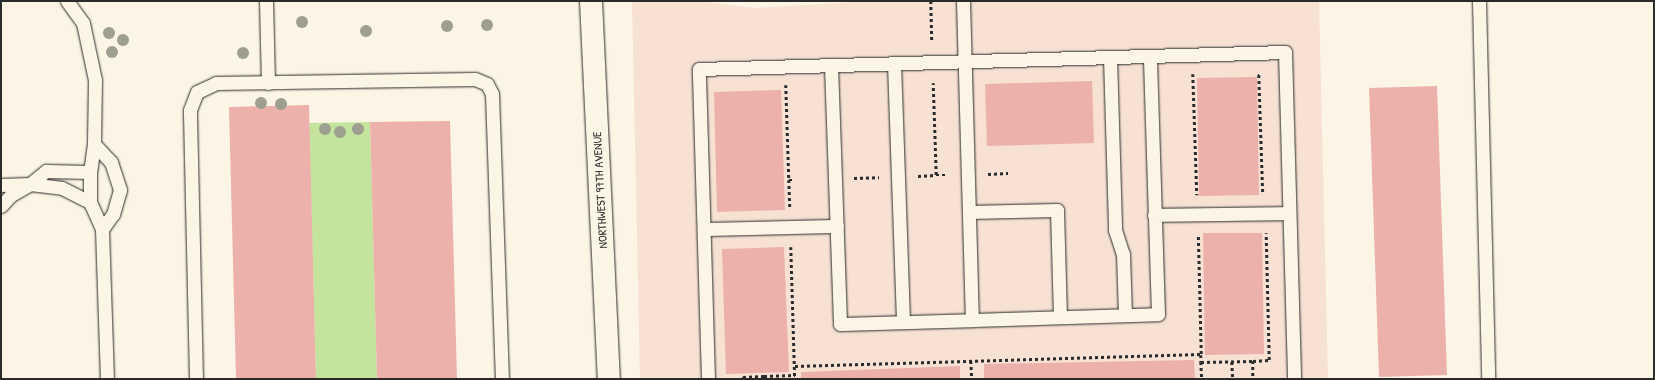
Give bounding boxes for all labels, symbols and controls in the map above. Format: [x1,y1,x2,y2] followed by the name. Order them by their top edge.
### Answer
[590,131,610,249] street label: NORTHWEST 97TH AVENUE

